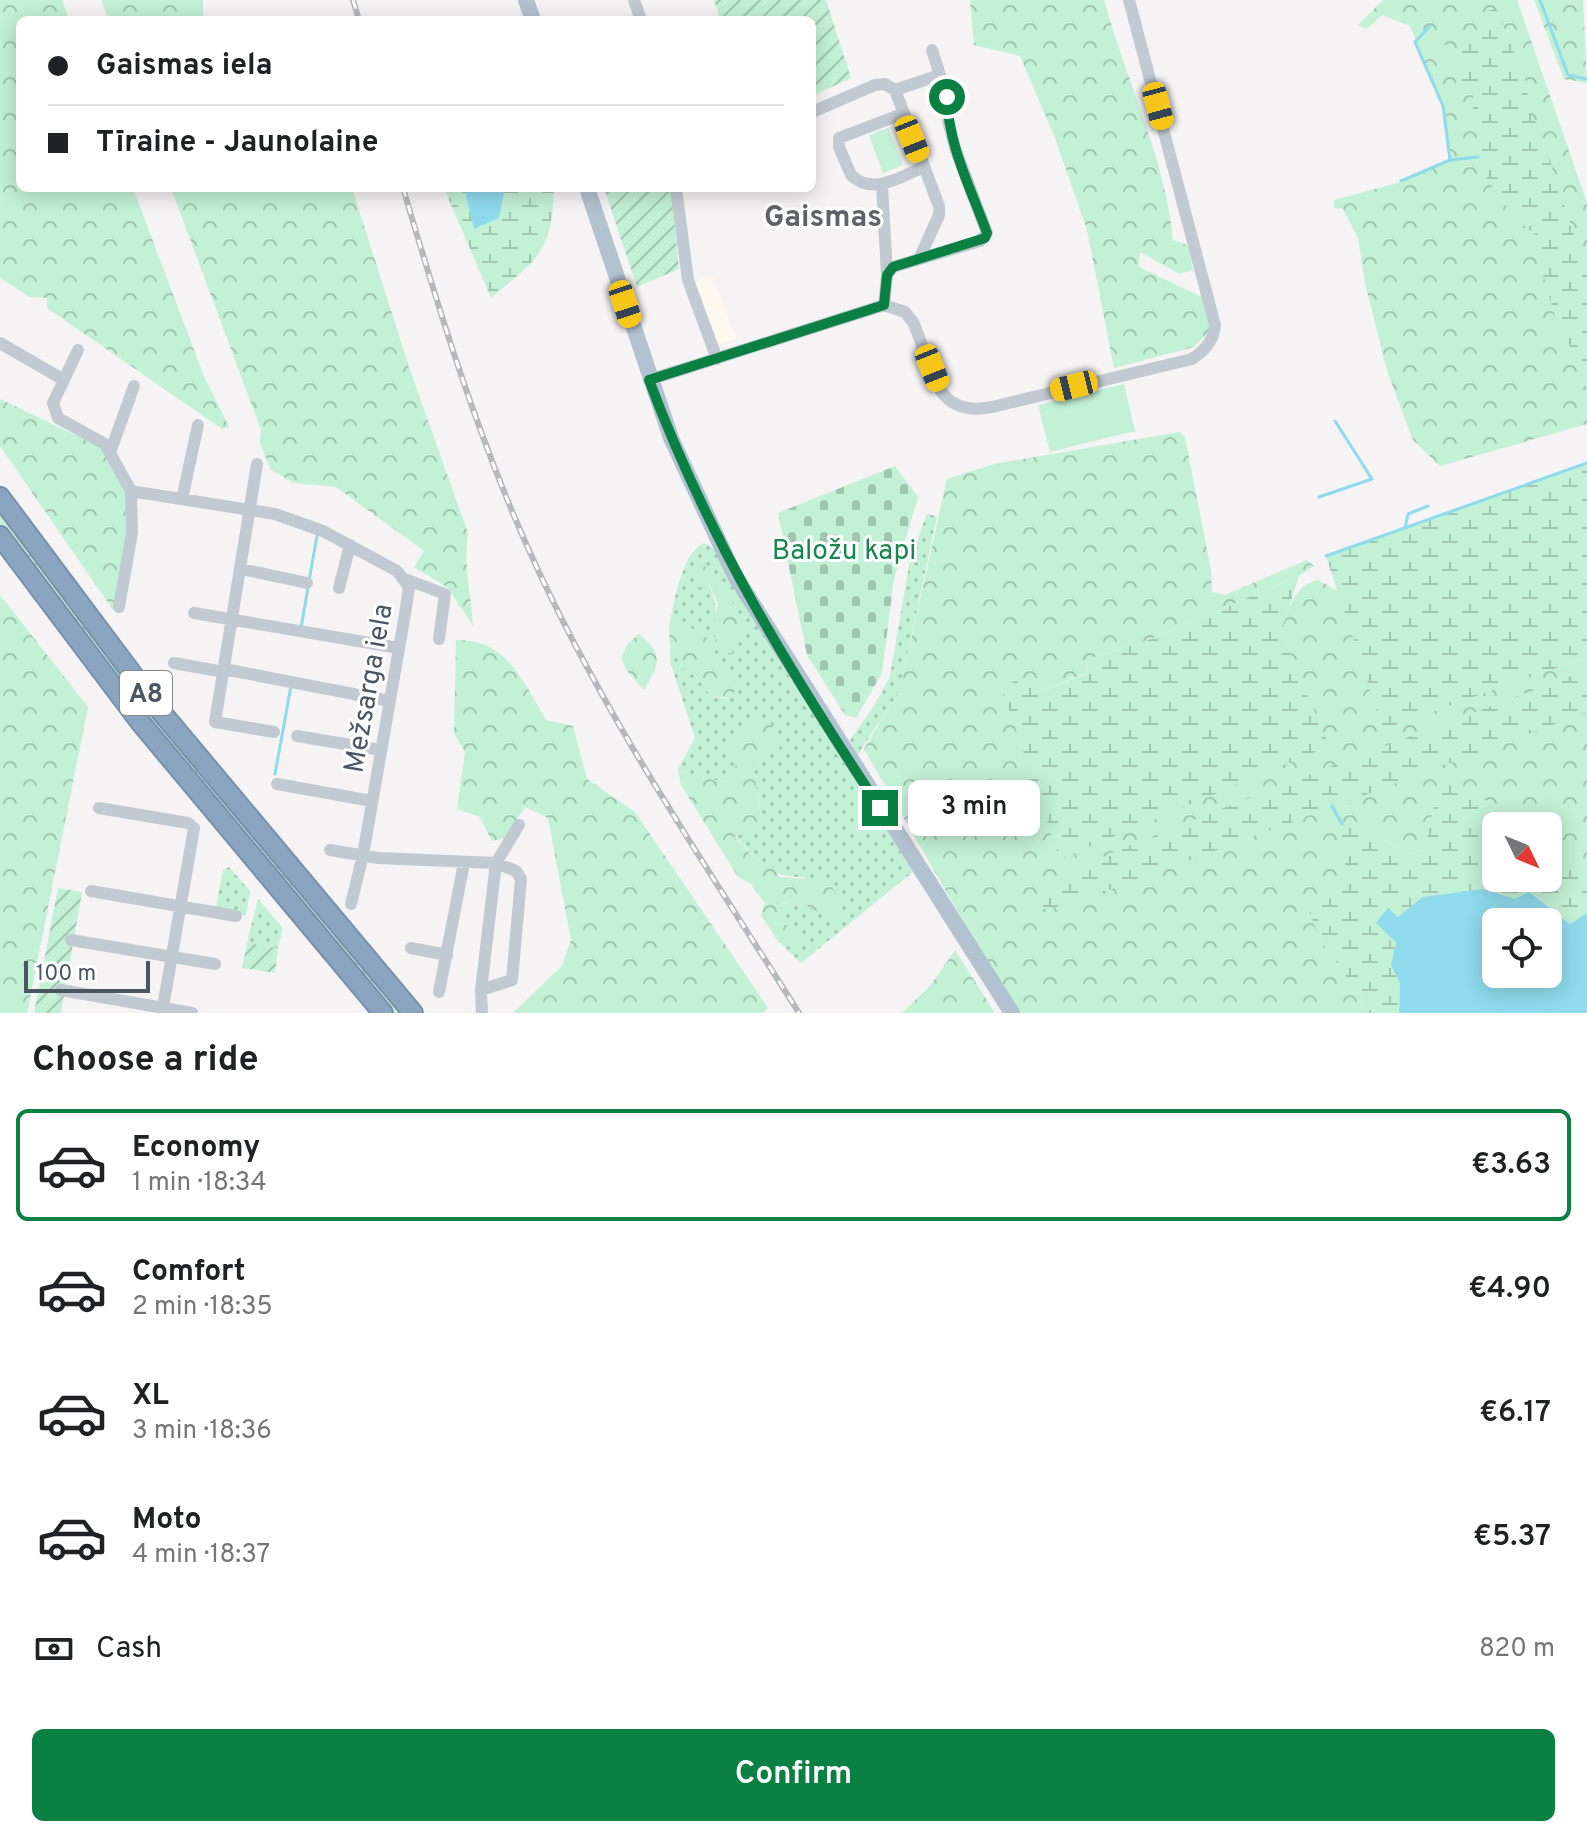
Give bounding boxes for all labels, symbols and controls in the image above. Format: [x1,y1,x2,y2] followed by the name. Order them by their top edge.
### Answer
[96,48,272,85] text: Gaismas iela
[929,79,965,115] route start
[1140,80,1176,132] car
[892,112,932,166] car
[96,125,378,162] text: Tīraine - Jaunolaine
[764,200,882,237] district label: Gaismas
[606,277,644,331] car
[912,341,952,395] car
[1048,369,1100,403] car
[772,534,916,570] park label: Baložu kapi
[337,601,403,776] street label: Mežsarga iela
[120,671,172,715] road number: A8
[908,780,1040,836] callout: 3 min
[862,790,898,826] route end
[941,791,1007,824] text: 3 min
[1482,812,1562,892] north arrow
[1482,812,1562,988] map controls
[1482,908,1562,988] button: locate
[24,957,150,993] scale bar
[36,961,96,988] text: 100 m
[32,1038,258,1084] text: Choose a ride
[36,1129,108,1201] icon: car
[132,1130,260,1167] text: Economy
[1471,1147,1551,1184] text: €3.63
[132,1167,267,1200] text: 1 min · 18:34
[36,1253,108,1325] icon: car
[132,1254,245,1291] text: Comfort
[1468,1271,1551,1308] text: €4.90
[132,1291,273,1324] text: 2 min · 18:35
[36,1377,108,1449] icon: car
[132,1378,169,1415] text: XL
[1479,1395,1551,1432] text: €6.17
[132,1415,272,1448] text: 3 min · 18:36
[36,1501,108,1573] icon: car
[132,1502,202,1539] text: Moto
[1473,1519,1551,1556] text: €5.37
[132,1539,270,1572] text: 4 min · 18:37
[32,1627,76,1671] icon: cash
[96,1631,162,1668] text: Cash
[1479,1633,1555,1666] text: 820 m
[32,1729,1555,1821] button: Confirm

